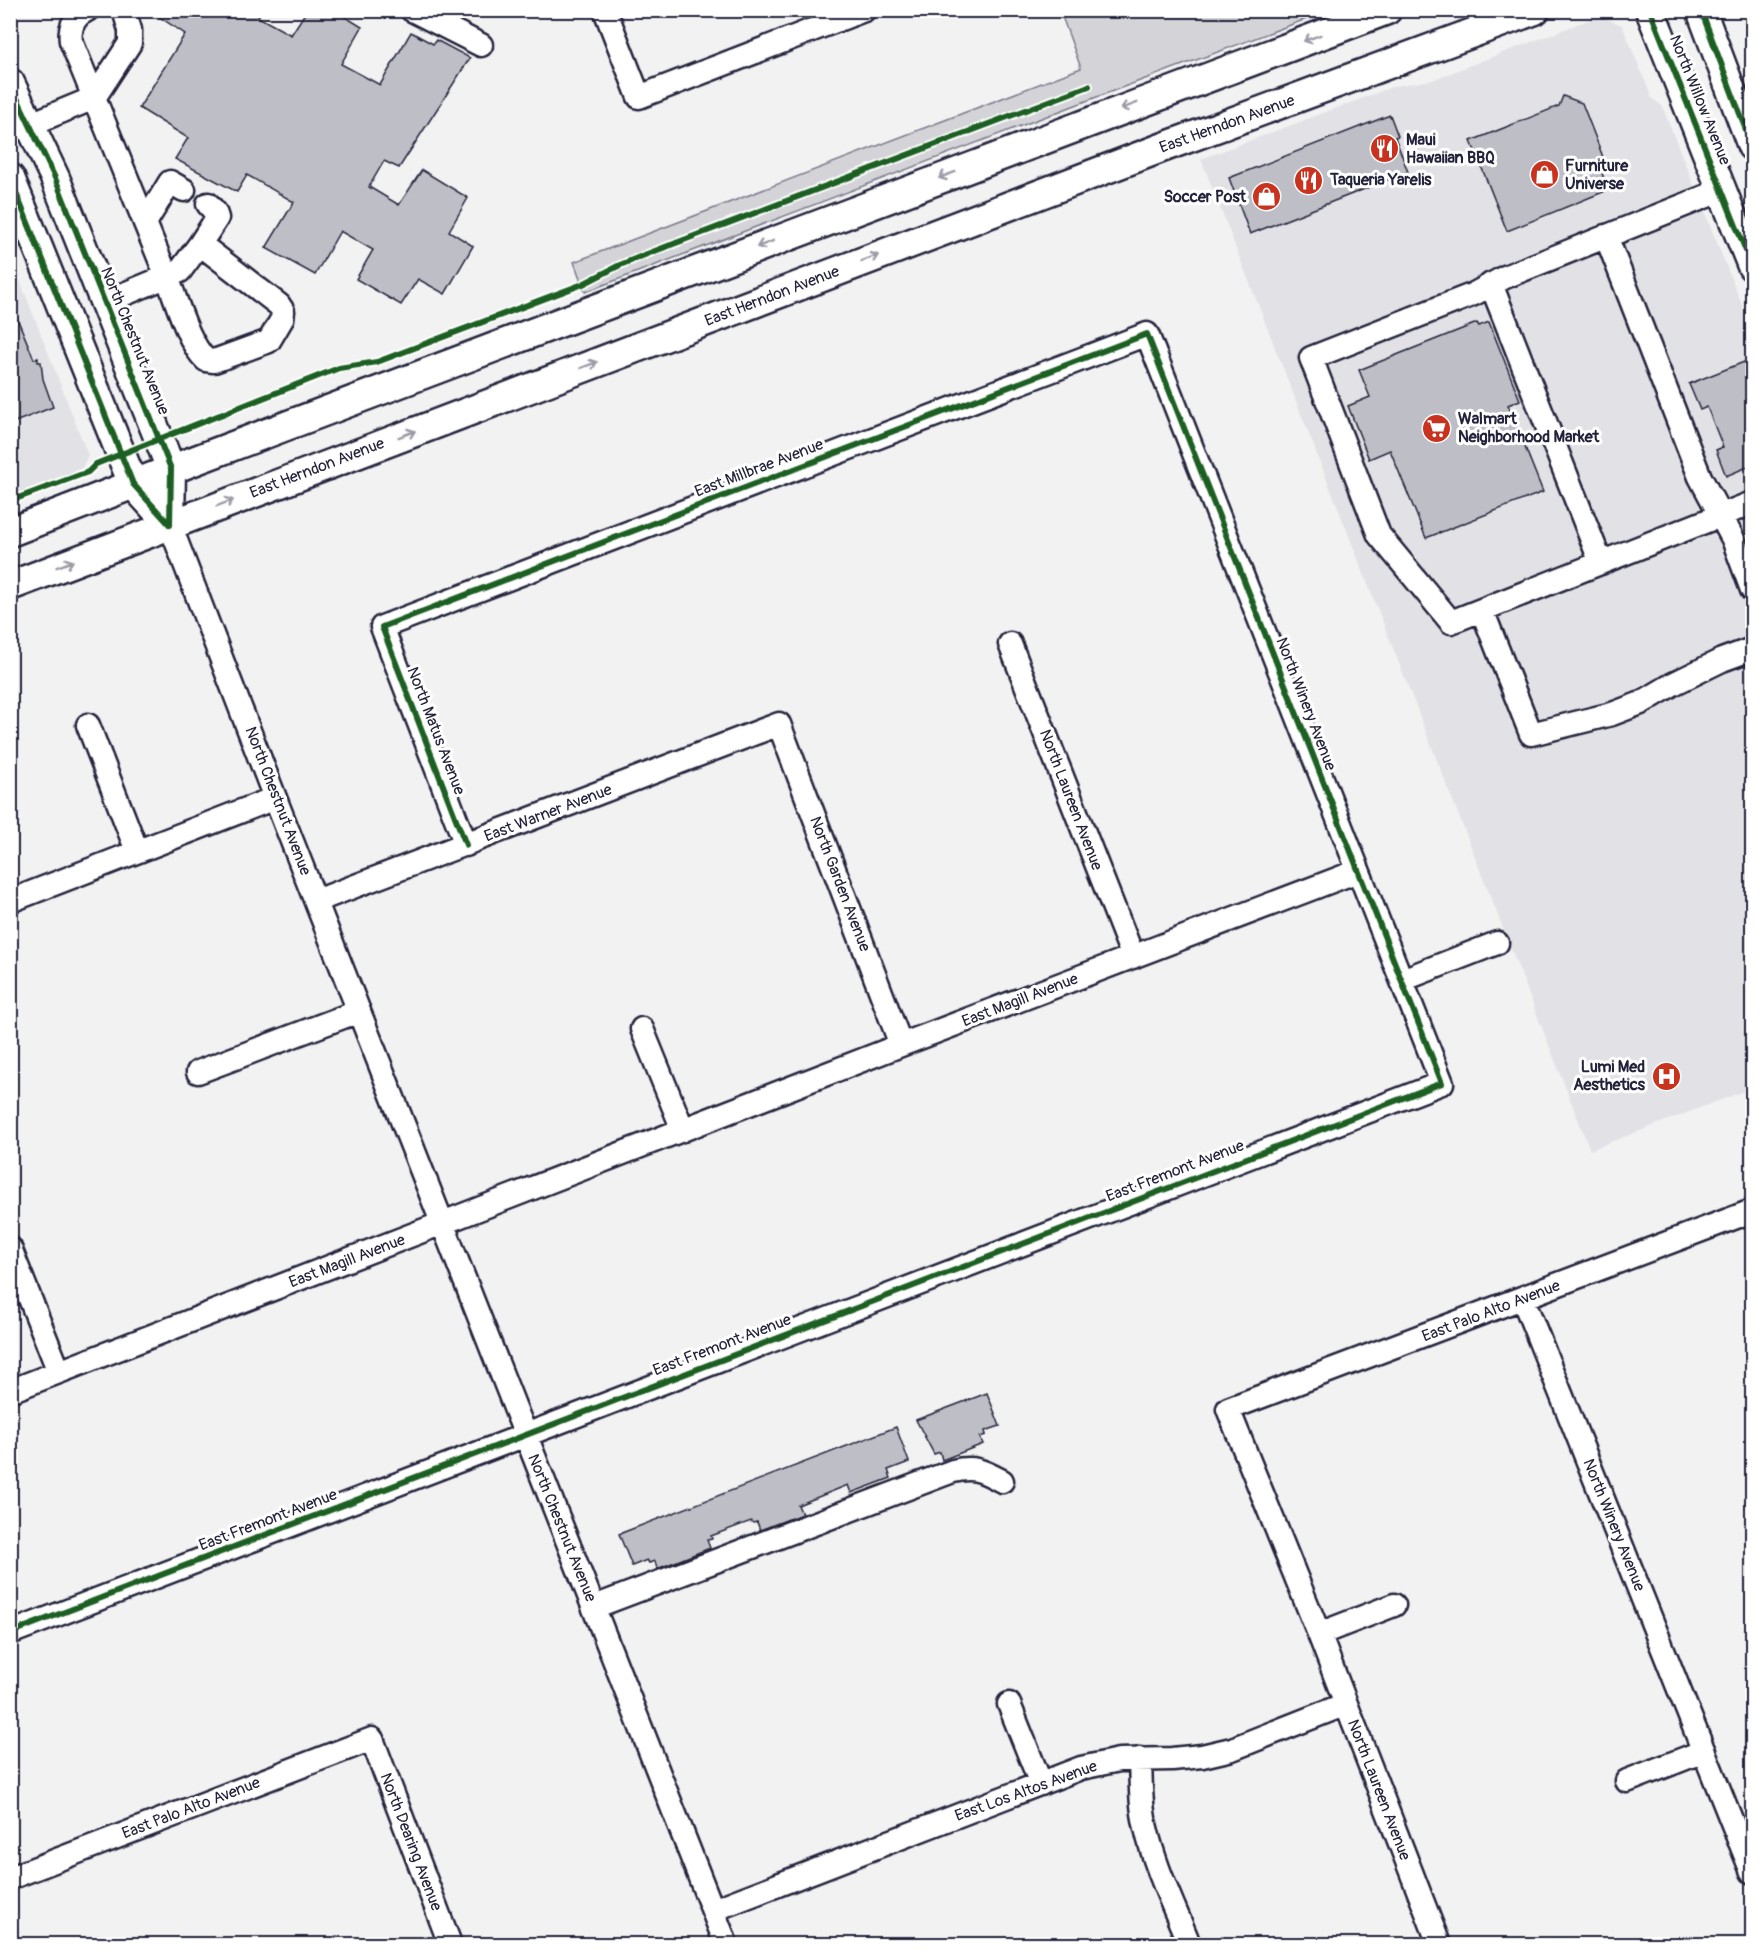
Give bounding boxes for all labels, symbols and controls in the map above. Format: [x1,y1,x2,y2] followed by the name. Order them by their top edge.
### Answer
[1665,32,1735,168] street label: North Willow Avenue
[1303,33,1322,44] one-way arrow
[1157,90,1298,158] street label: East Herndon Avenue
[1120,102,1139,113] one-way arrow
[1406,130,1495,168] place label: Maui Hawaiian BBQ
[1369,133,1401,165] restaurant icon: Maui Hawaiian BBQ
[1565,156,1629,194] place label: Furniture Universe
[1528,159,1560,191] shop icon: Furniture Universe
[1293,164,1325,196] restaurant icon: Taqueria Yarelis
[1329,170,1432,190] place label: Taqueria Yarelis
[938,171,957,182] one-way arrow
[1251,181,1283,213] shop icon: Soccer Post
[1164,187,1247,207] place label: Soccer Post
[756,240,774,251] one-way arrow
[860,252,879,263] one-way arrow
[702,261,842,331] street label: East Herndon Avenue
[96,264,174,418] street label: North Chestnut Avenue
[579,359,598,370] one-way arrow
[1458,409,1600,447] place label: Walmart Neighborhood Market
[1421,412,1453,444] supermarket icon: Walmart Neighborhood Market
[397,428,416,439] one-way arrow
[247,433,387,503] street label: East Herndon Avenue
[692,434,826,502] street label: East Millbrae Avenue
[215,497,233,508] one-way arrow
[55,558,74,569] one-way arrow
[1271,635,1341,774] street label: North Winery Avenue
[402,664,470,798] street label: North Matus Avenue
[240,724,316,878] street label: North Chestnut Avenue
[1035,727,1107,873] street label: North Laureen Avenue
[481,779,615,847] street label: East Warner Avenue
[805,814,875,955] street label: North Garden Avenue
[959,969,1081,1031] street label: East Magill Avenue
[1573,1057,1646,1095] place label: Lumi Med Aesthetics
[1650,1060,1682,1092] hospital icon: Lumi Med Aesthetics
[1103,1135,1247,1207] street label: East Fremont Avenue
[286,1230,408,1292] street label: East Magill Avenue
[1419,1275,1563,1347] street label: East Palo Alto Avenue
[650,1309,794,1381] street label: East Fremont Avenue
[523,1451,601,1605] street label: North Chestnut Avenue
[1578,1456,1650,1594] street label: North Winery Avenue
[196,1484,340,1556] street label: East Fremont Avenue
[1343,1717,1415,1863] street label: North Laureen Avenue
[952,1756,1100,1826] street label: East Los Altos Avenue
[375,1770,447,1914] street label: North Dearing Avenue
[119,1772,263,1844] street label: East Palo Alto Avenue

